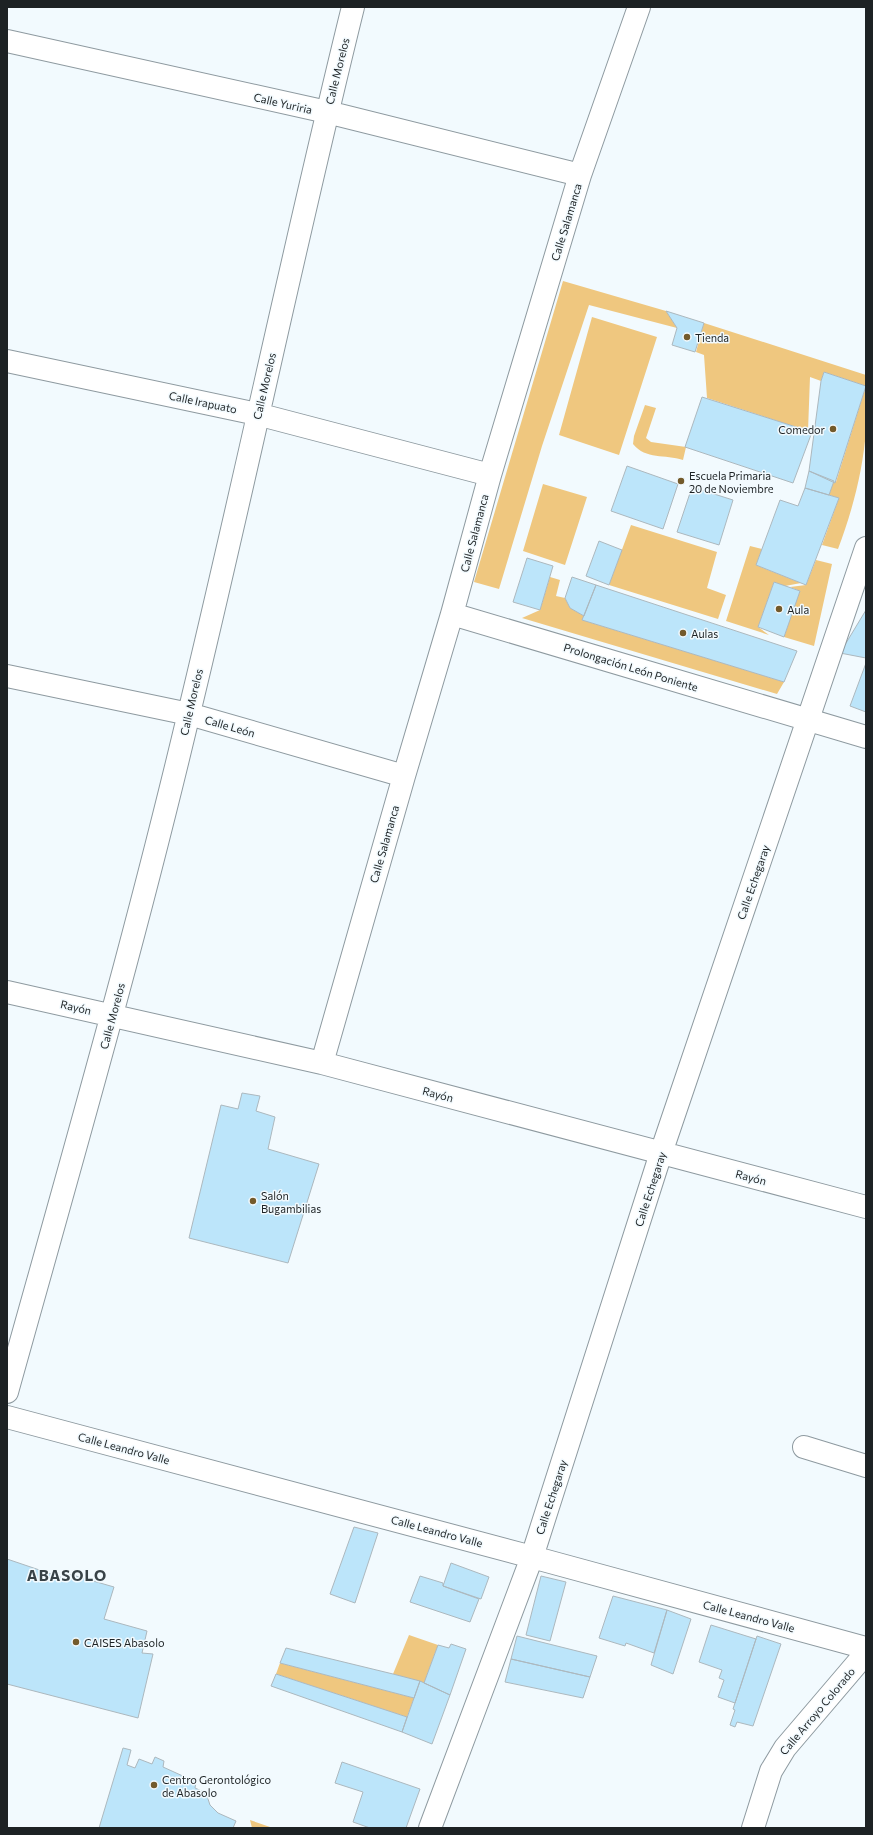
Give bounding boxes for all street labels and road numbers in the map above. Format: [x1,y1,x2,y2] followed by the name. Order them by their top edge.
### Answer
[322,36,352,106] street label: Calle Morelos
[252,90,314,116] street label: Calle Yuriria
[548,182,584,262] street label: Calle Salamanca
[250,351,278,421] street label: Calle Morelos
[168,388,239,416] street label: Calle Irapuato
[457,492,491,574] street label: Calle Salamanca
[562,640,700,694] street label: Prolongación León Poniente
[177,667,205,737] street label: Calle Morelos
[203,713,257,739] street label: Calle León
[367,804,401,884] street label: Calle Salamanca
[734,843,772,921] street label: Calle Echegaray
[97,981,127,1051] street label: Calle Morelos
[59,997,93,1017] street label: Rayón
[421,1084,455,1104] street label: Rayón
[632,1150,668,1228] street label: Calle Echegaray
[734,1167,768,1187] street label: Rayón
[77,1430,171,1467] street label: Calle Leandro Valle
[533,1458,569,1536] street label: Calle Echegaray
[390,1513,484,1550] street label: Calle Leandro Valle
[702,1598,796,1635] street label: Calle Leandro Valle
[777,1664,858,1757] street label: Calle Arroyo Colorado

